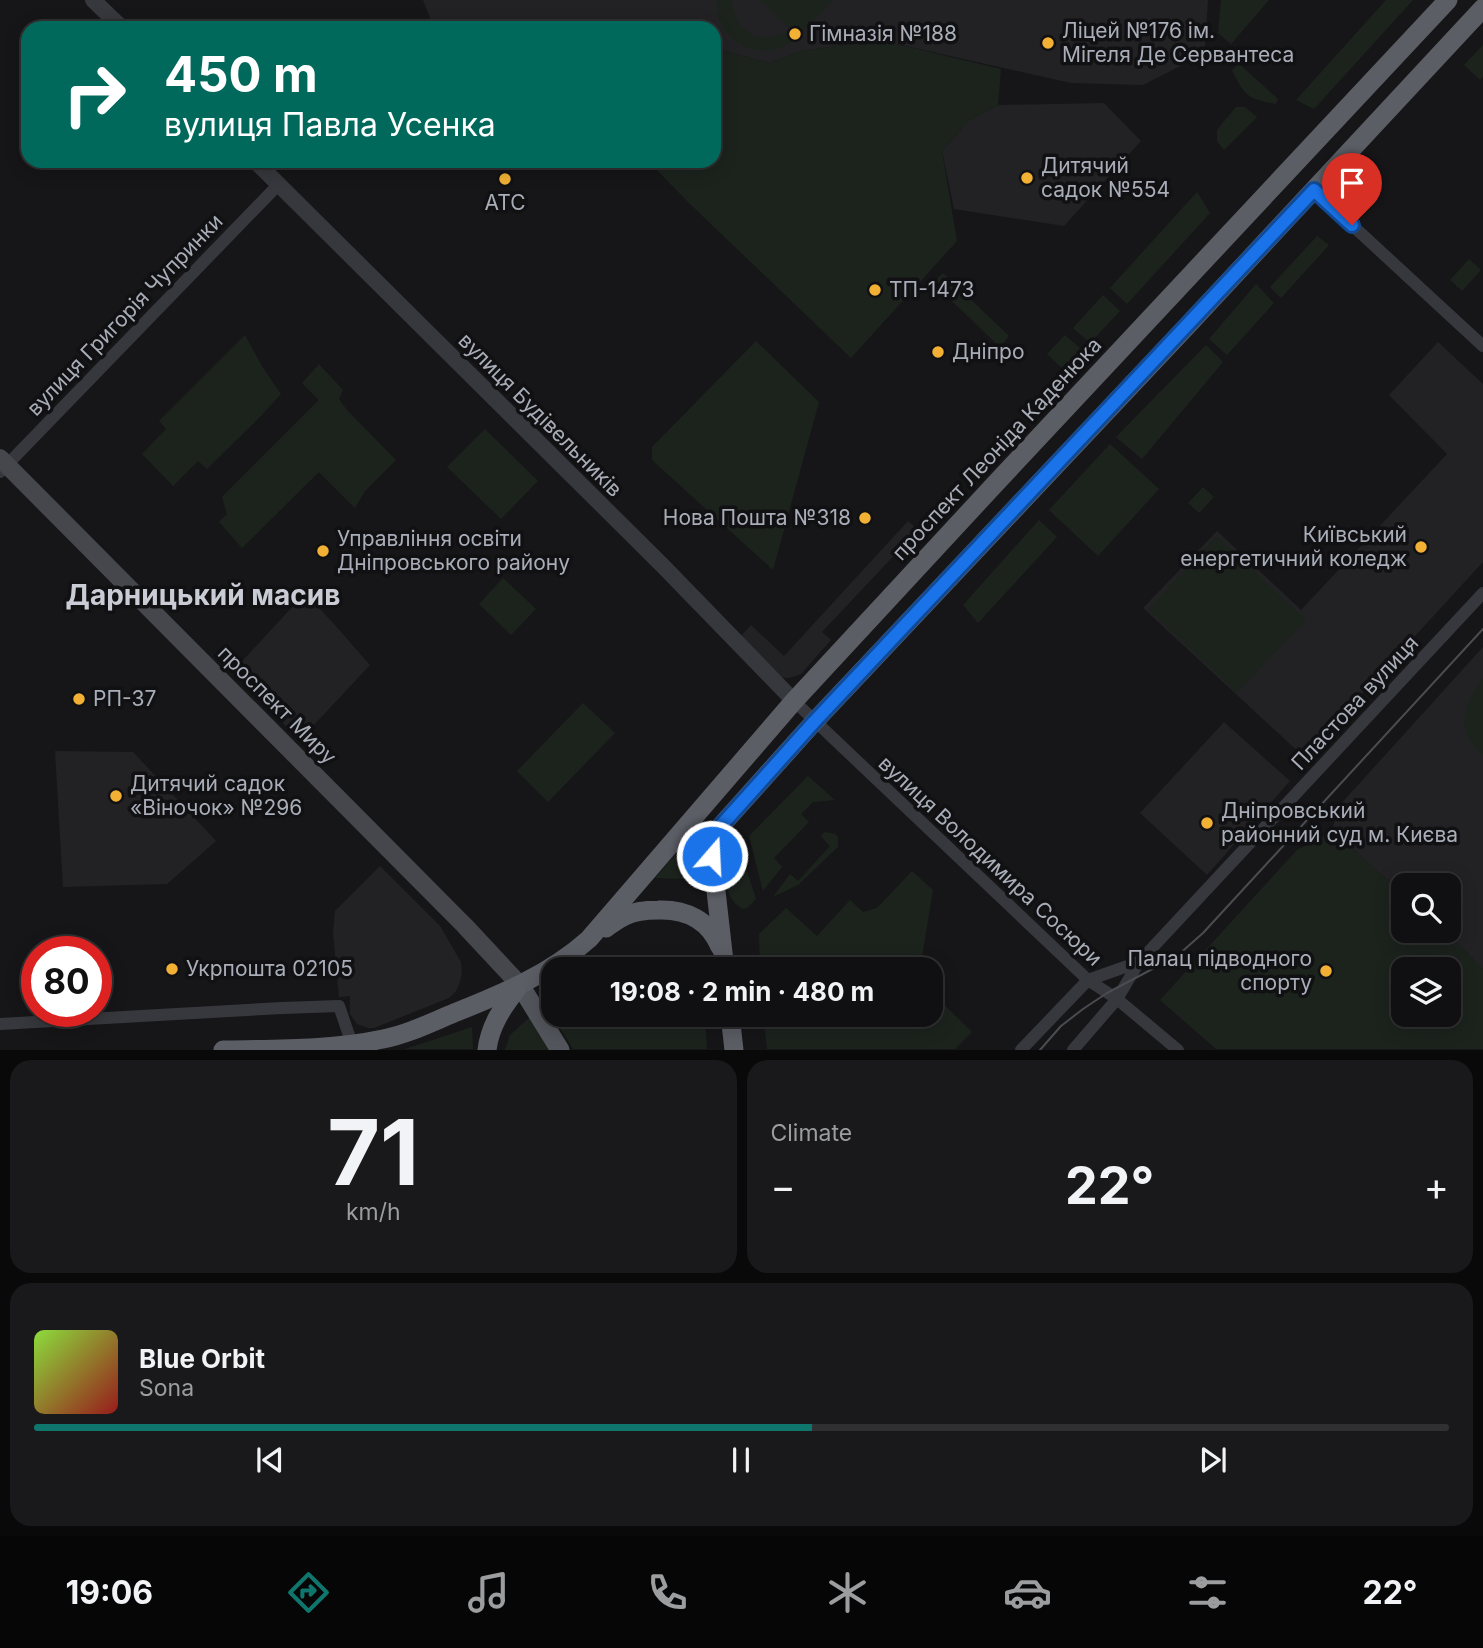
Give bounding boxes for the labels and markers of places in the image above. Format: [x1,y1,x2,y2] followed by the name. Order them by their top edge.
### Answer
[1062,18,1294,67] place label: Ліцей №176 ім. Мігеля Де Сервантеса
[809,21,957,46] place label: Гімназія №188
[787,26,803,42] marker: Гімназія №188
[1040,35,1056,51] marker: Ліцей №176 ім. Мігеля Де Сервантеса
[1041,153,1170,202] place label: Дитячий садок №554
[1322,153,1382,225] pin
[1019,170,1035,186] marker: Дитячий садок №554
[497,171,513,187] marker: АТС
[485,190,525,215] place label: АТС
[889,277,974,302] place label: ТП-1473
[867,282,883,298] marker: ТП-1473
[952,339,1025,364] place label: Дніпро
[930,344,946,360] marker: Дніпро
[663,505,851,530] place label: Нова Пошта №318
[857,510,873,526] marker: Нова Пошта №318
[1180,522,1407,571] place label: Київський енергетичний коледж
[337,526,570,575] place label: Управління освіти Дніпровського району
[1413,539,1429,555] marker: Київський енергетичний коледж
[315,543,331,559] marker: Управління освіти Дніпровського району
[93,686,156,711] place label: РП-37
[71,691,87,707] marker: РП-37
[130,771,302,820] place label: Дитячий садок «Віночок» №296
[108,788,124,804] marker: Дитячий садок «Віночок» №296
[1221,798,1458,847] place label: Дніпровський районний суд м. Києва
[1199,815,1215,831] marker: Дніпровський районний суд м. Києва
[1128,946,1312,995] place label: Палац підводного спорту
[186,956,353,981] place label: Укрпошта 02105
[164,961,180,977] marker: Укрпошта 02105
[1318,963,1334,979] marker: Палац підводного спорту

